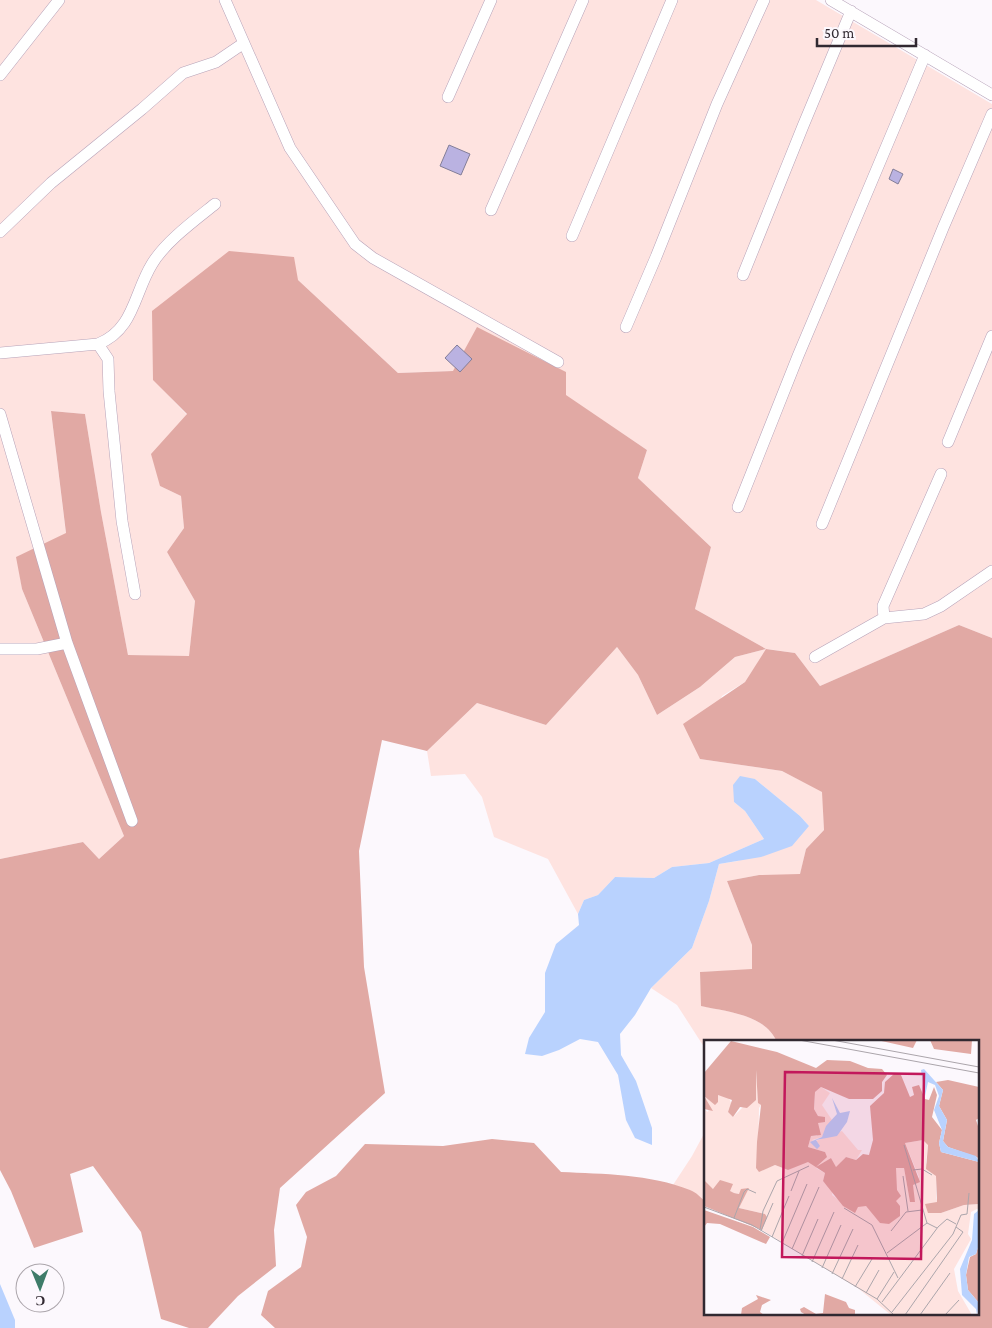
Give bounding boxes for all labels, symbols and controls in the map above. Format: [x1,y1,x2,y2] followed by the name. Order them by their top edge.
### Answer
[817,15,916,47] scale bar
[824,25,854,41] text: 50 m
[704,1040,980,1316] inset map
[15,1263,65,1313] north arrow
[35,1293,45,1309] text: С

